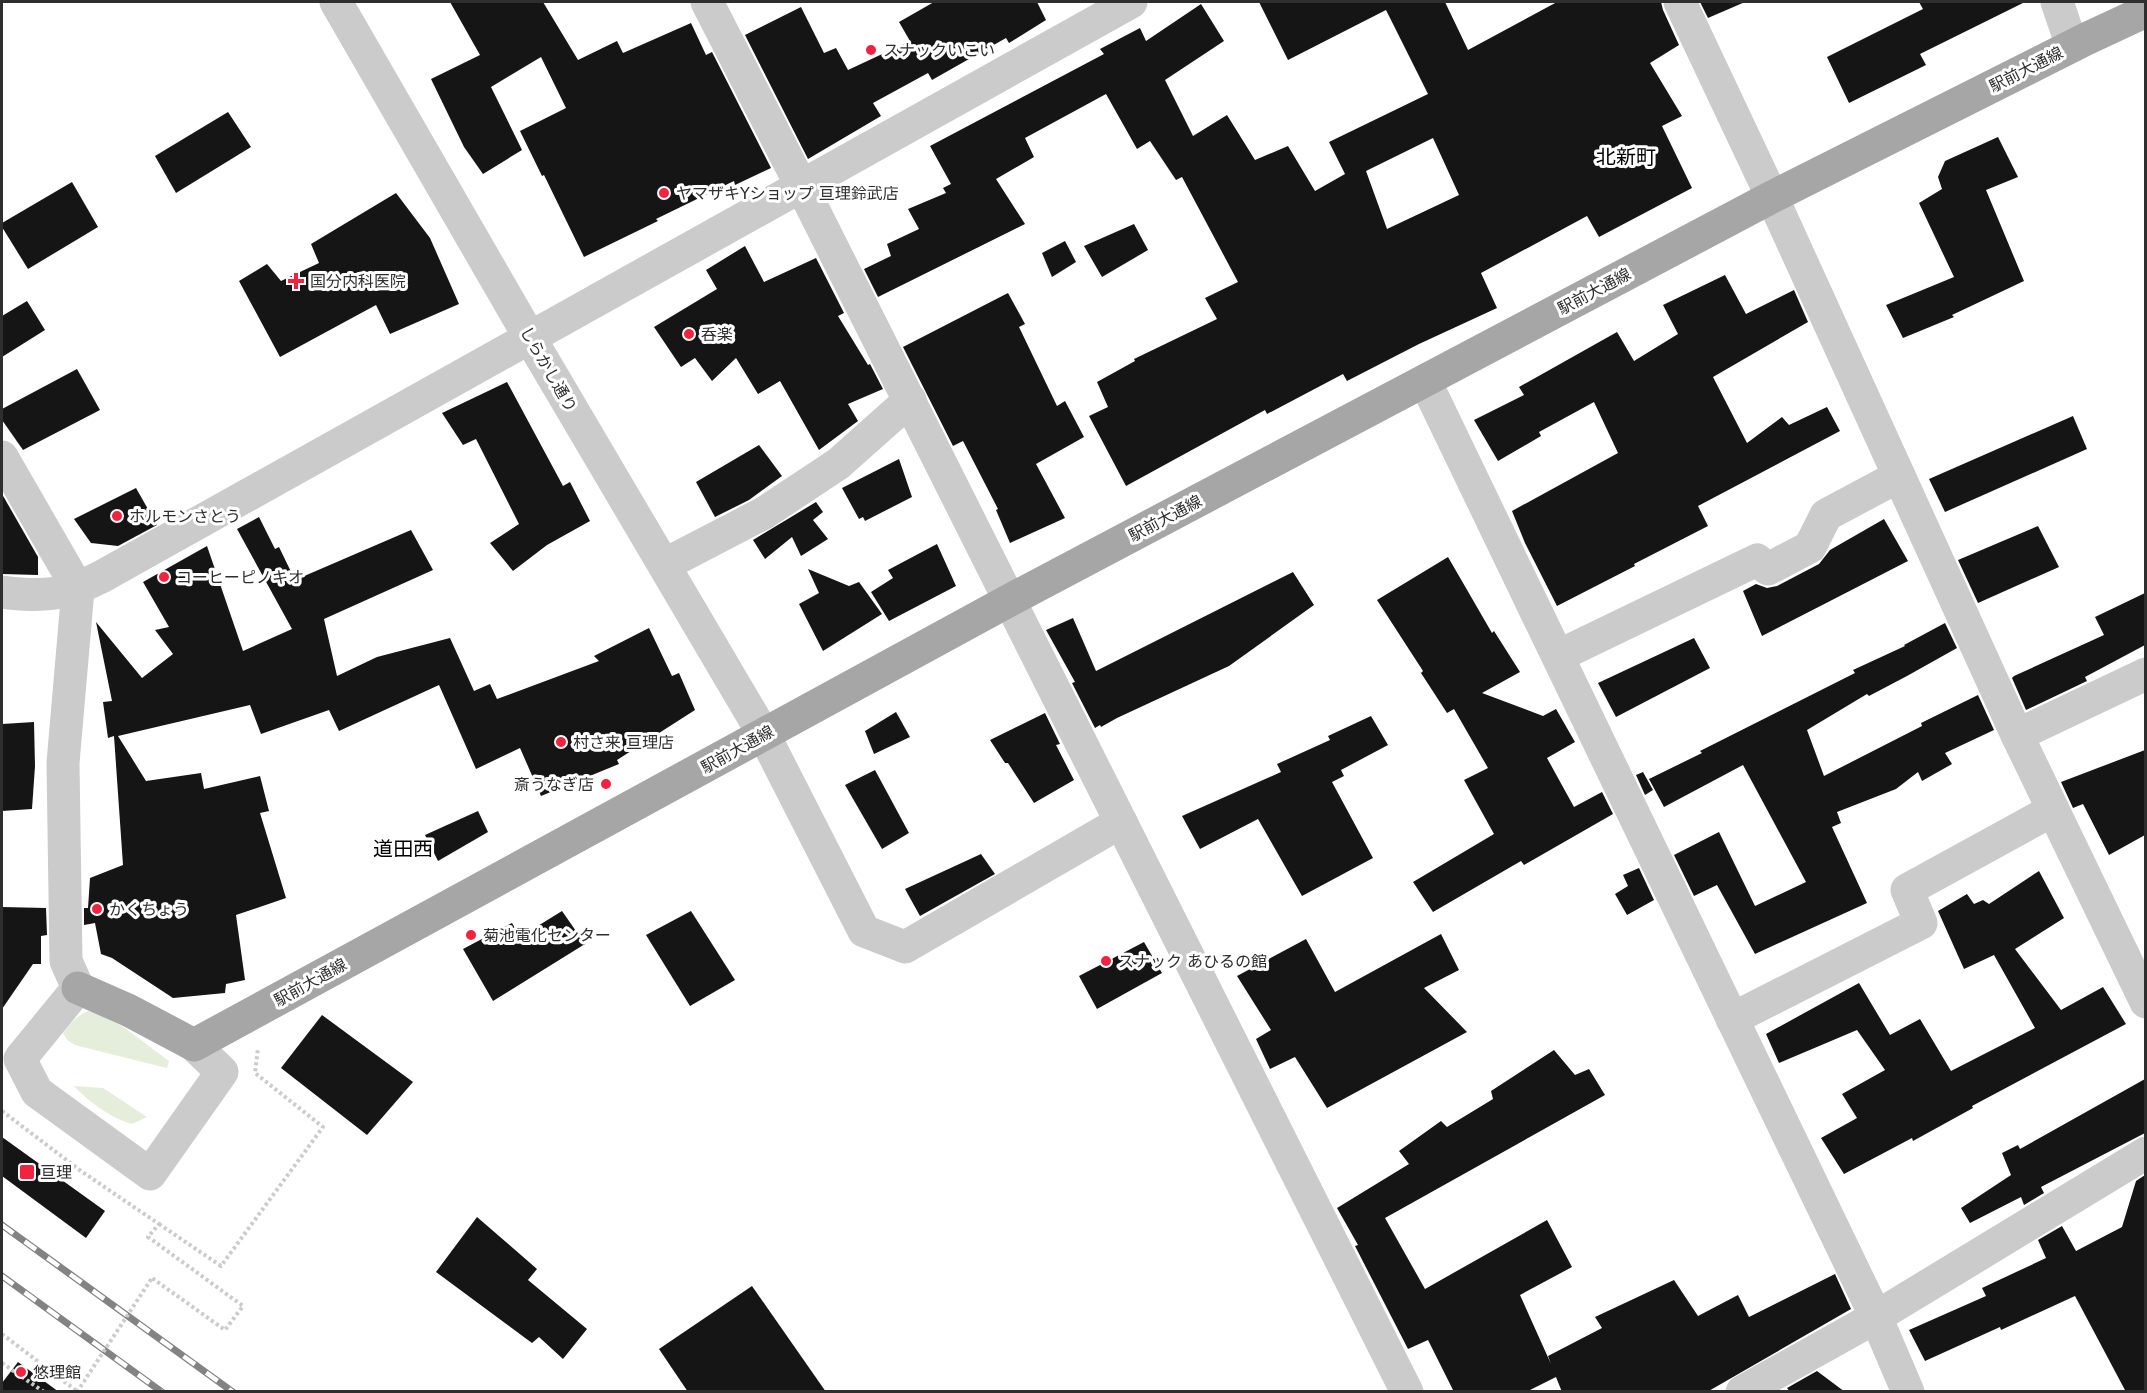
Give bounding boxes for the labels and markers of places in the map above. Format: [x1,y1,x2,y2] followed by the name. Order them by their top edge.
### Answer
[883,41,995,60] place label: スナックいこい
[864,43,878,57] marker: スナックいこい
[676,184,899,203] place label: ヤマザキYショップ 亘理鈴武店
[657,186,671,200] marker: ヤマザキYショップ 亘理鈴武店
[287,272,305,290] marker: 国分内科医院
[310,272,406,291] place label: 国分内科医院
[701,325,733,344] place label: 呑楽
[682,327,696,341] marker: 呑楽
[129,507,241,526] place label: ホルモンさとう
[110,509,124,523] marker: ホルモンさとう
[176,568,304,587] place label: コーヒーピノキオ
[157,570,171,584] marker: コーヒーピノキオ
[573,733,674,752] place label: 村さ来 亘理店
[554,735,568,749] marker: 村さ来 亘理店
[514,775,594,794] place label: 斎うなぎ店
[599,777,613,791] marker: 斎うなぎ店
[109,900,189,919] place label: かくちょう
[90,902,104,916] marker: かくちょう
[483,926,611,945] place label: 菊池電化センター
[464,928,478,942] marker: 菊池電化センター
[1118,952,1267,971] place label: スナック あひるの館
[1099,954,1113,968] marker: スナック あひるの館
[18,1163,36,1181] marker: 亘理
[40,1163,72,1182] place label: 亘理
[33,1363,81,1382] place label: 悠理館
[14,1365,28,1379] marker: 悠理館

